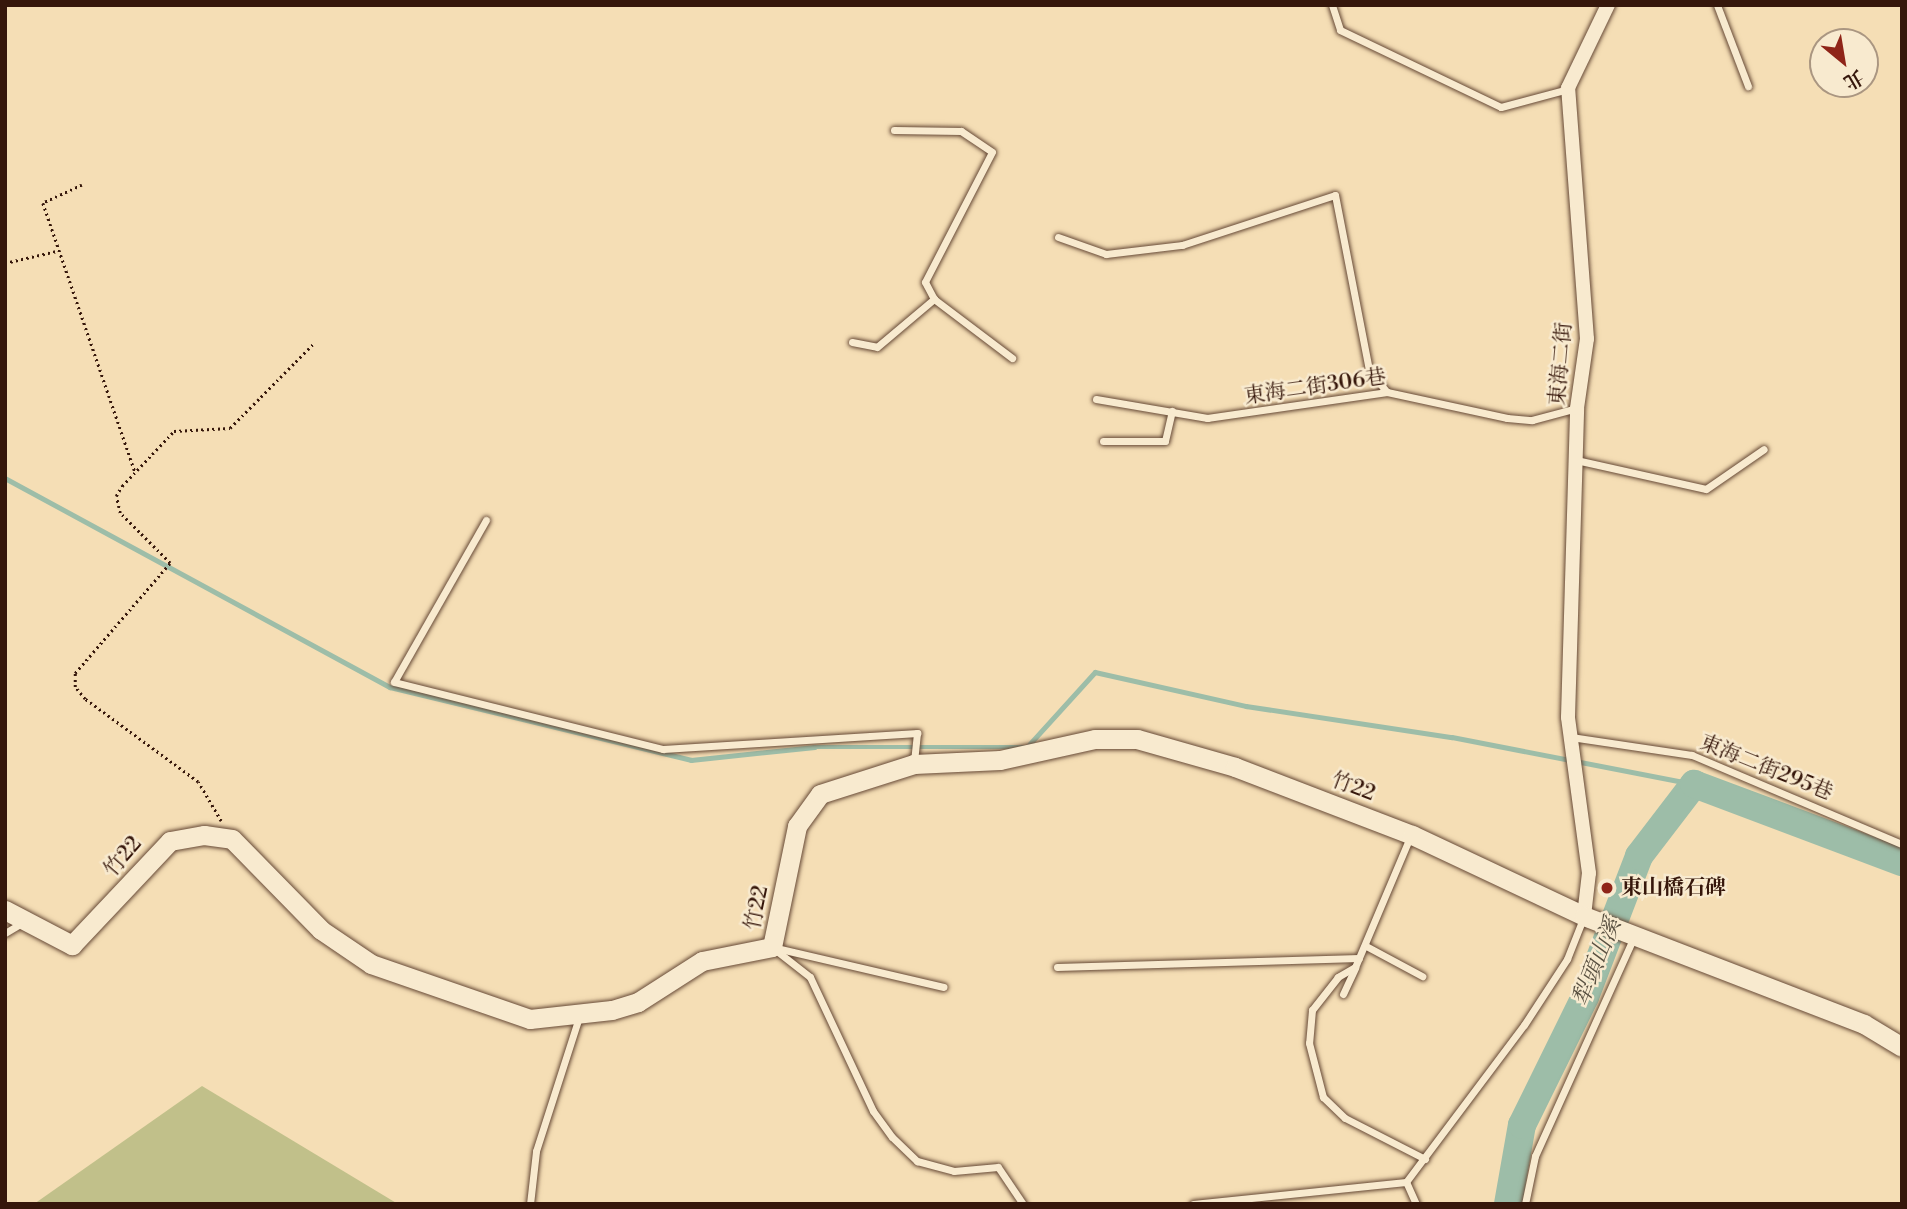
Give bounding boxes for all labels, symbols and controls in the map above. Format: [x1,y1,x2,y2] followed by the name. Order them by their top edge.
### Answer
[1809,28,1879,98] north arrow
[1839,64,1868,95] text: 北
[1545,321,1577,407] street label: 東海二街
[1242,365,1388,409] street label: 東海二街306巷
[1696,730,1836,806] street label: 東海二街295巷
[1328,767,1378,807] street label: 竹22
[99,832,147,882] street label: 竹22
[1621,875,1726,901] place label: 東山橋石碑
[1599,880,1615,896] marker: 東山橋石碑
[740,883,774,933] street label: 竹22
[1567,914,1627,1010] water label: 犁頭山溪

